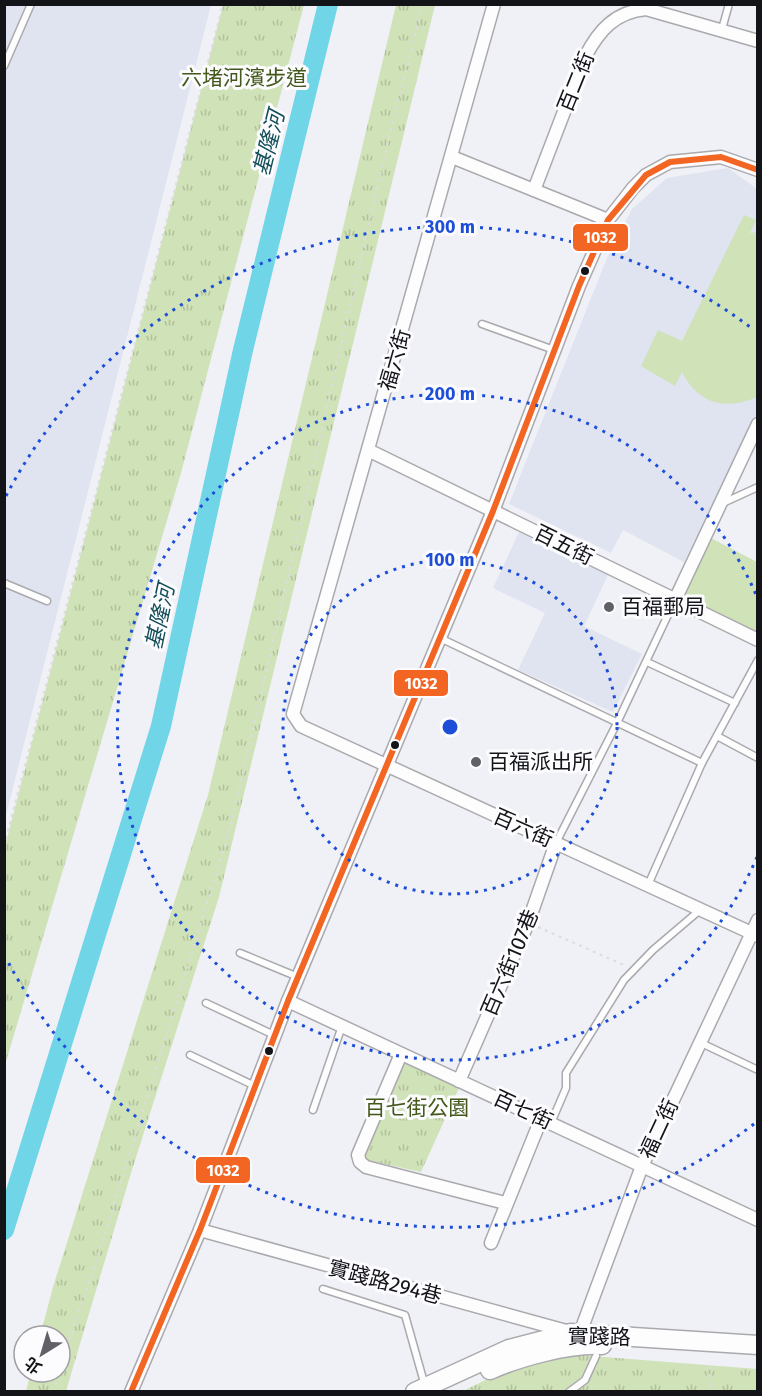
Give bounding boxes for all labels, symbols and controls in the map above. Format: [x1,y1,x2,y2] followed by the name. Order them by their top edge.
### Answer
[552,48,600,116] street label: 百二街
[181,65,307,91] park label: 六堵河濱步道
[248,104,291,178] water label: 基隆河
[424,216,475,238] text: 300 m
[572,223,629,252] line badge: 1032
[583,228,617,247] text: 1032
[579,265,591,277] unlabelled marker
[374,326,416,394] street label: 福六街
[425,383,475,405] text: 200 m
[530,520,598,570] street label: 百五街
[426,549,474,571] text: 100 m
[140,578,181,652] water label: 基隆河
[621,594,705,620] place label: 百福郵局
[602,600,616,614] marker: 百福郵局
[393,669,449,697] line badge: 1032
[404,674,438,693] text: 1032
[440,717,460,737] centre of rings
[389,739,401,751] unlabelled marker
[488,749,593,775] place label: 百福派出所
[469,755,483,769] marker: 百福派出所
[489,803,557,853] street label: 百六街
[476,906,544,1020] street label: 百六街107巷
[263,1045,275,1057] unlabelled marker
[489,1085,557,1135] street label: 百七街
[365,1095,470,1121] park label: 百七街公園
[634,1095,684,1163] street label: 福二街
[195,1156,251,1184] line badge: 1032
[206,1161,240,1180] text: 1032
[326,1254,444,1310] street label: 實踐路294巷
[567,1323,631,1351] street label: 實踐路
[12,1324,72,1384] north arrow
[21,1353,45,1378] text: 北

